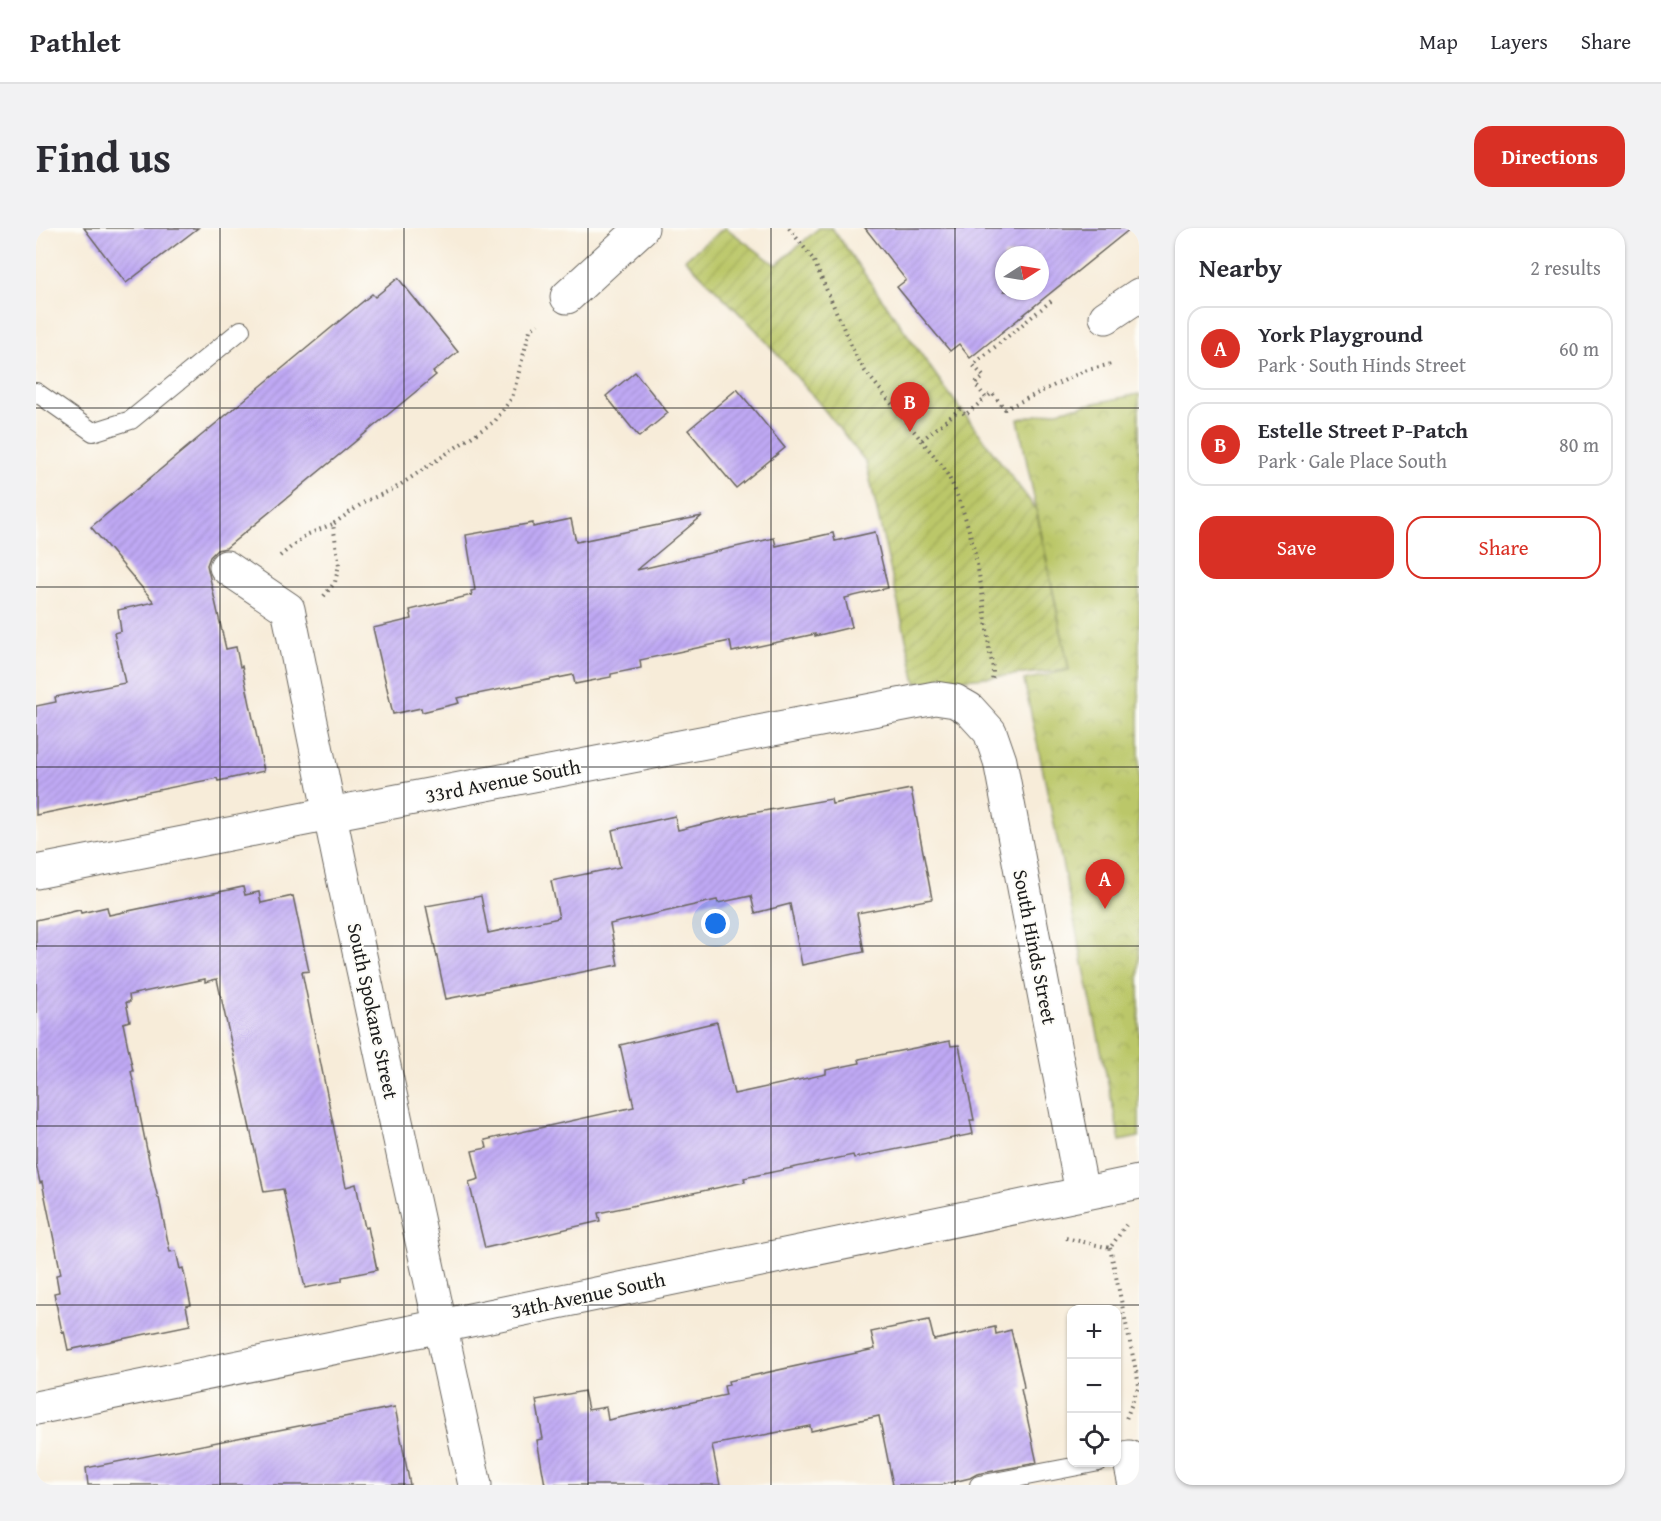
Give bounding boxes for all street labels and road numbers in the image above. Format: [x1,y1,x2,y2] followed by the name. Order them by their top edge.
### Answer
[423,751,583,810] street label: 33rd Avenue South
[1006,867,1065,1027] street label: South Hinds Street
[341,920,406,1102] street label: South Spokane Street
[508,1264,668,1325] street label: 34th Avenue South

